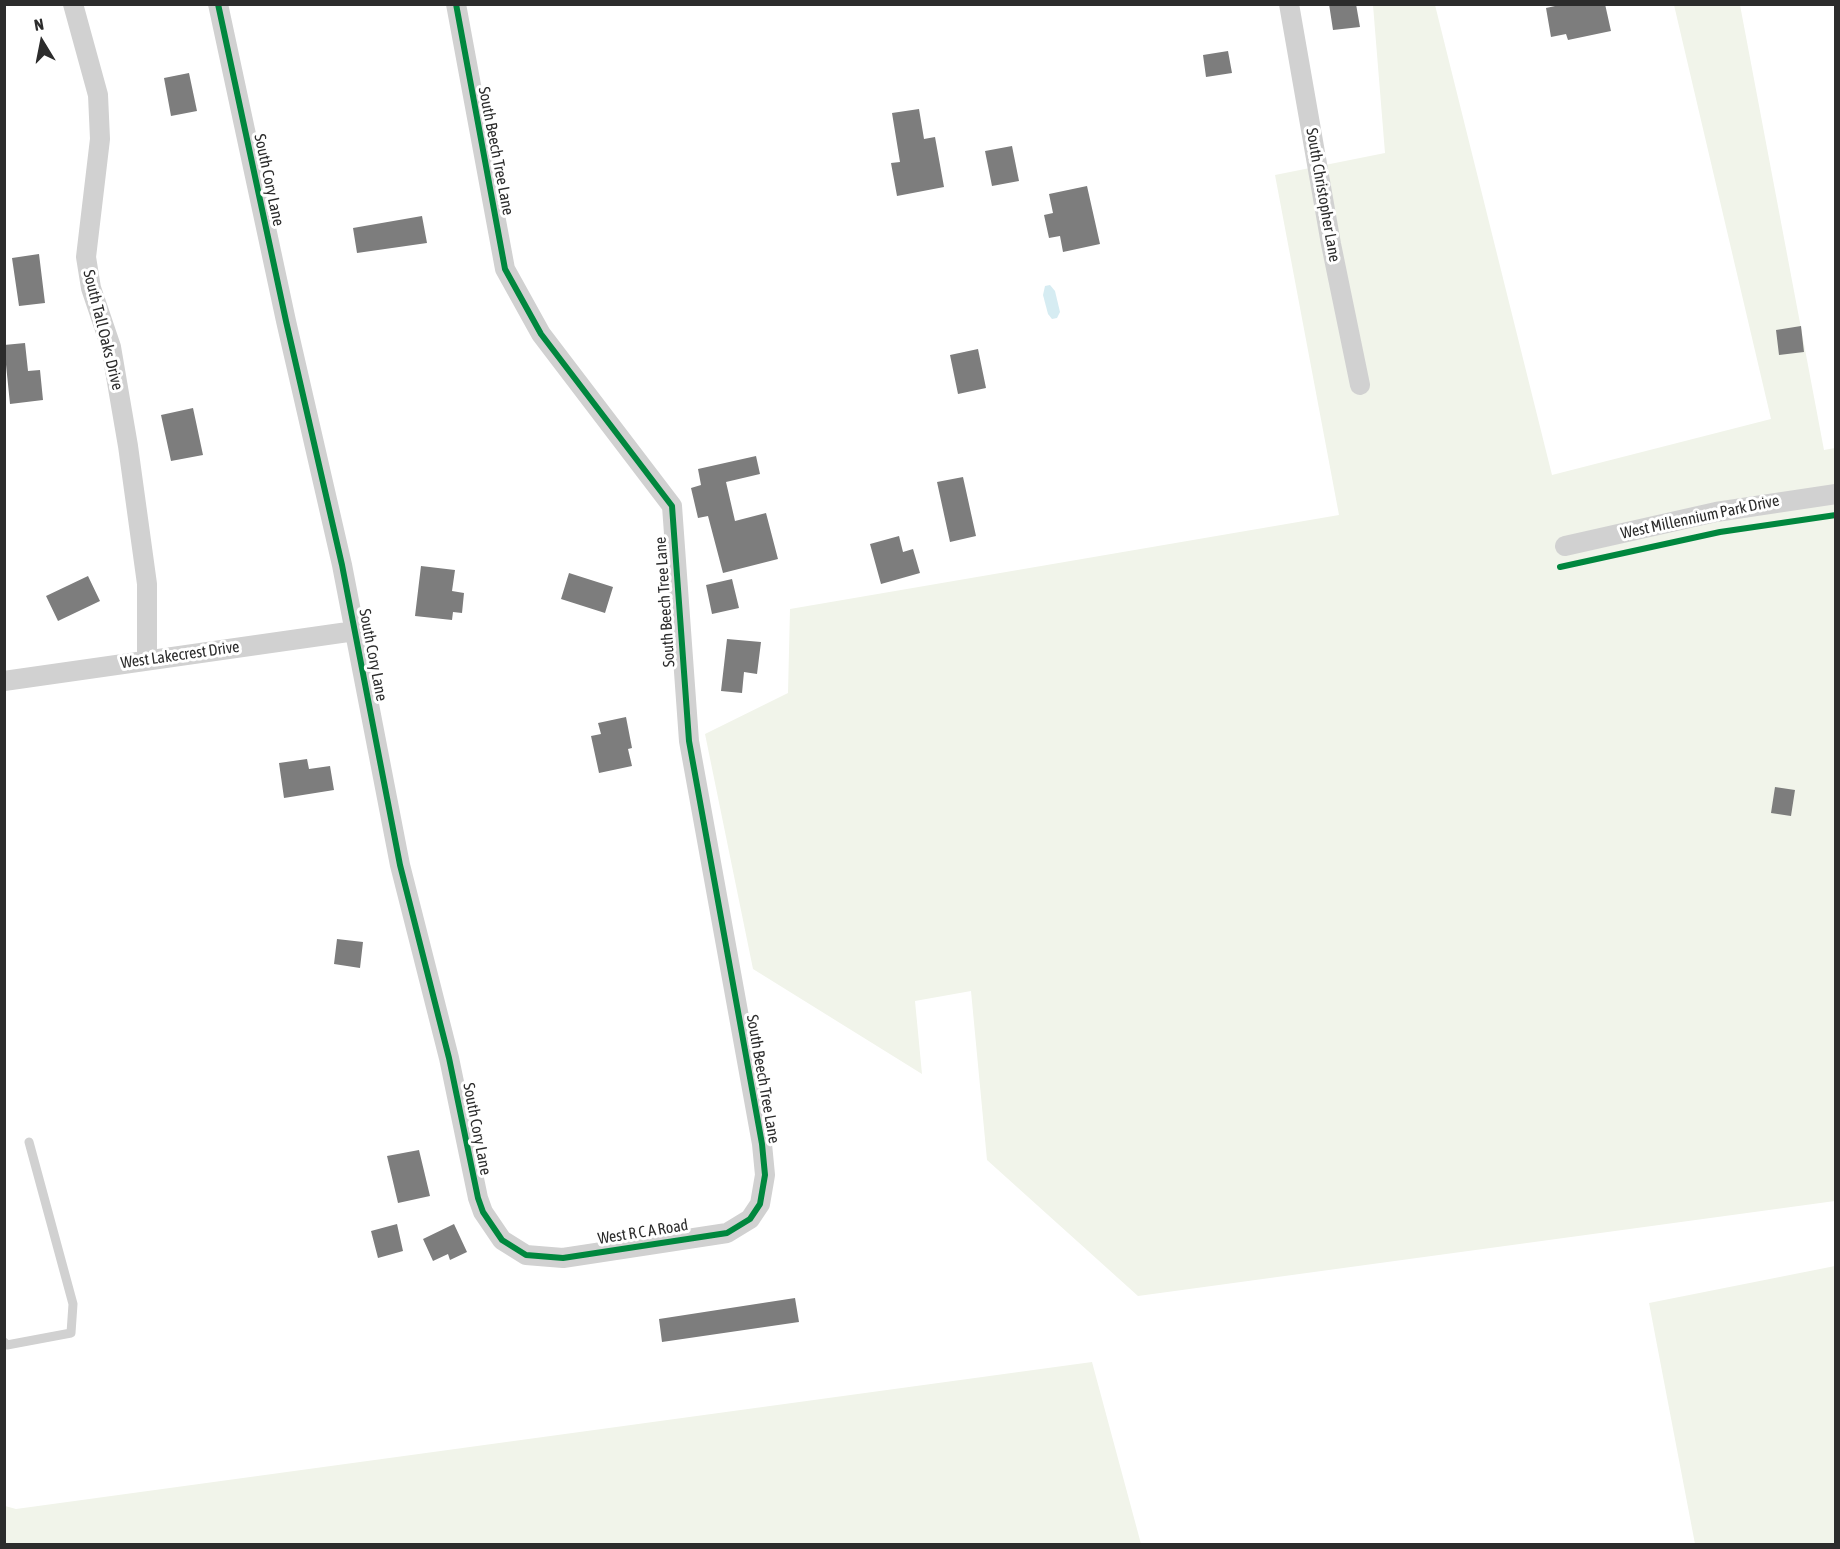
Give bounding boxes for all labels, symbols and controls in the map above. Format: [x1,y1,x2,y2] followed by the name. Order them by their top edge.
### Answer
[12,12,72,72] north arrow
[33,15,45,34] text: N
[474,85,518,217] street label: South Beech Tree Lane
[1302,127,1344,263] street label: South Christopher Lane
[250,132,288,228] street label: South Cory Lane
[79,268,127,392] street label: South Tall Oaks Drive
[1619,491,1781,543] street label: West Millennium Park Drive
[651,536,679,668] street label: South Beech Tree Lane
[355,607,391,703] street label: South Cory Lane
[119,637,241,673] street label: West Lakecrest Drive
[742,1013,784,1145] street label: South Beech Tree Lane
[459,1081,495,1177] street label: South Cory Lane
[597,1215,689,1249] street label: West R C A Road

